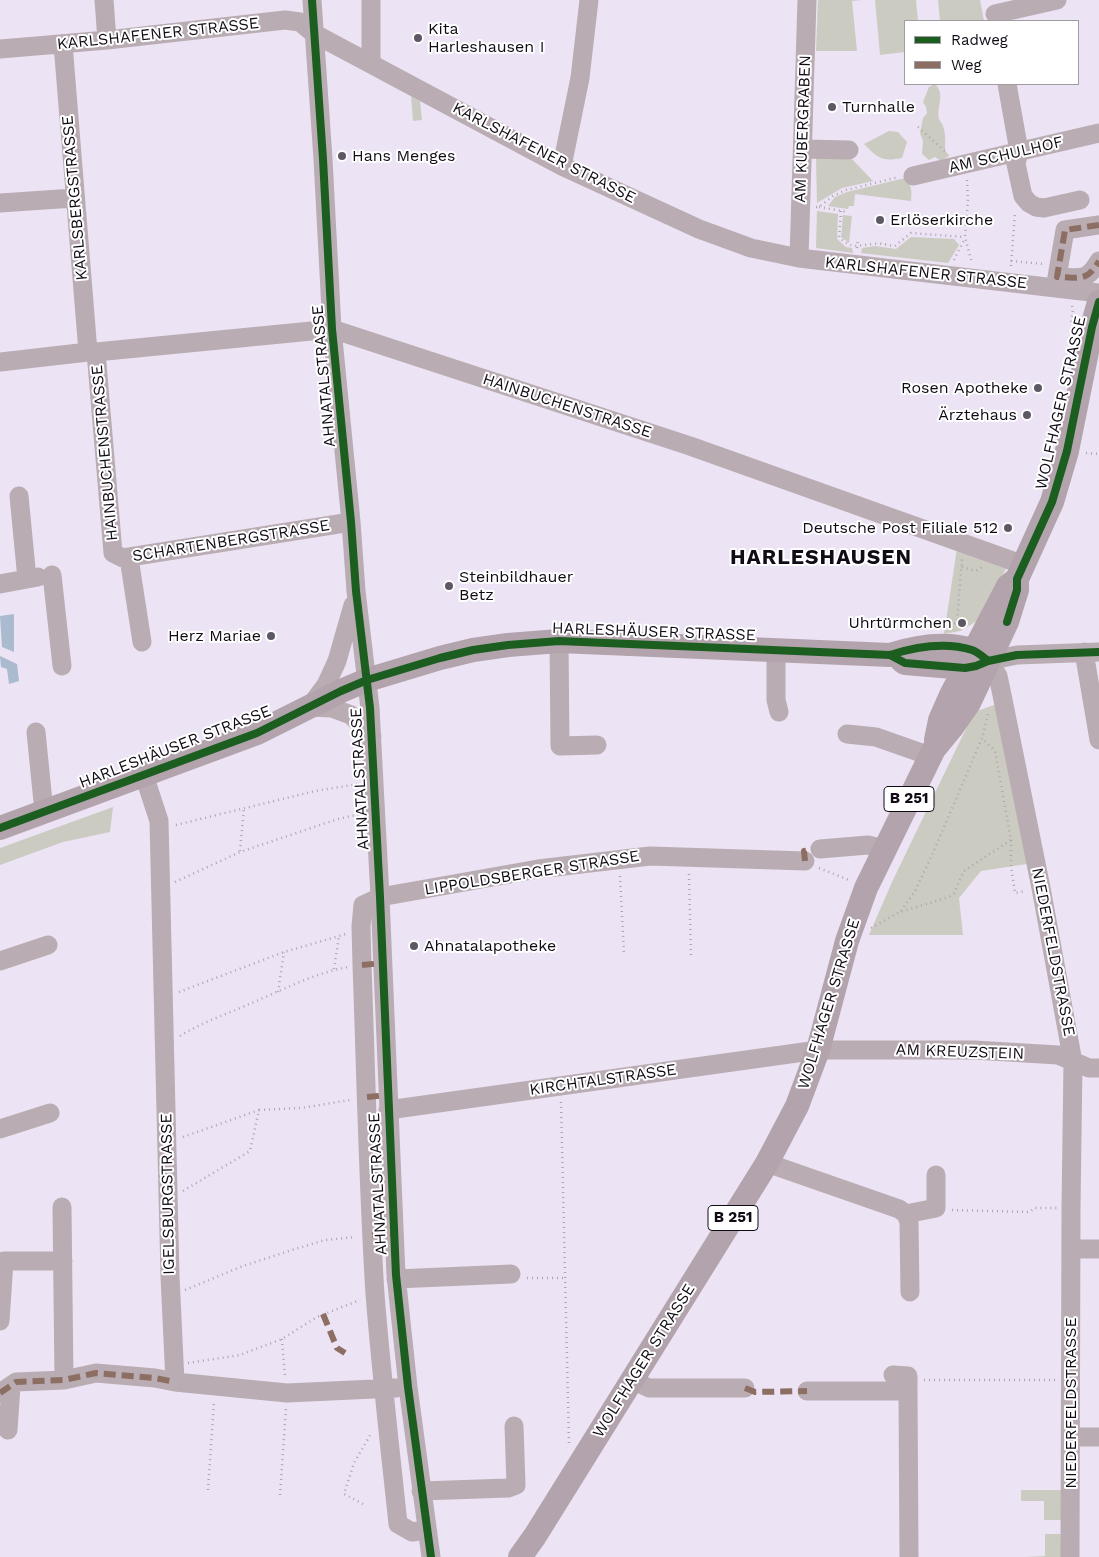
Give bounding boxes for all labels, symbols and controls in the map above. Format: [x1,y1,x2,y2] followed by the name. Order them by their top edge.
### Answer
[56,14,260,54] street label: KARLSHAFENER STRASSE
[428,19,544,57] place label: Kita Harleshausen I
[904,20,1079,85] legend
[951,31,1008,49] text: Radweg
[412,32,424,44] marker: Kita Harleshausen I
[791,55,815,203] street label: AM KUBERGRABEN
[951,56,982,74] text: Weg
[842,97,915,117] place label: Turnhalle
[449,98,639,208] street label: KARLSHAFENER STRASSE
[826,101,838,113] marker: Turnhalle
[58,115,92,281] street label: KARLSBERGSTRASSE
[947,132,1065,178] street label: AM SCHULHOF
[352,146,455,166] place label: Hans Menges
[336,150,348,162] marker: Hans Menges
[890,210,993,230] place label: Erlöserkirche
[874,214,886,226] marker: Erlöserkirche
[824,253,1028,293] street label: KARLSHAFENER STRASSE
[308,304,340,448] street label: AHNATALSTRASSE
[1032,314,1090,492] street label: WOLFHAGER STRASSE
[88,364,122,542] street label: HAINBUCHENSTRASSE
[480,370,654,442] street label: HAINBUCHENSTRASSE
[901,378,1028,398] place label: Rosen Apotheke
[1032,382,1044,394] marker: Rosen Apotheke
[938,405,1017,425] place label: Ärztehaus
[1021,409,1033,421] marker: Ärztehaus
[131,516,331,566] street label: SCHARTENBERGSTRASSE
[802,518,998,538] place label: Deutsche Post Filiale 512
[1002,522,1014,534] marker: Deutsche Post Filiale 512
[728,545,914,571] district label: HARLESHAUSEN
[459,567,573,605] place label: Steinbildhauer Betz
[443,580,455,592] marker: Steinbildhauer Betz
[848,613,952,633] place label: Uhrtürmchen
[956,617,968,629] marker: Uhrtürmchen
[552,619,756,645] street label: HARLESHÄUSER STRASSE
[168,626,261,646] place label: Herz Mariae
[265,630,277,642] marker: Herz Mariae
[76,701,274,793] street label: HARLESHÄUSER STRASSE
[347,707,373,851] street label: AHNATALSTRASSE
[884,786,934,812] road number: B 251
[423,847,641,899] street label: LIPPOLDSBERGER STRASSE
[1027,866,1079,1038] street label: NIEDERFELDSTRASSE
[794,916,864,1092] street label: WOLFHAGER STRASSE
[424,936,556,956] place label: Ahnatalapotheke
[408,940,420,952] marker: Ahnatalapotheke
[895,1040,1025,1064] street label: AM KREUZSTEIN
[528,1060,678,1100] street label: KIRCHTALSTRASSE
[365,1112,391,1256] street label: AHNATALSTRASSE
[157,1113,179,1275] street label: IGELSBURGSTRASSE
[708,1206,758,1230] road number: B 251
[589,1281,699,1441] street label: WOLFHAGER STRASSE
[1061,1317,1081,1489] street label: NIEDERFELDSTRASSE

